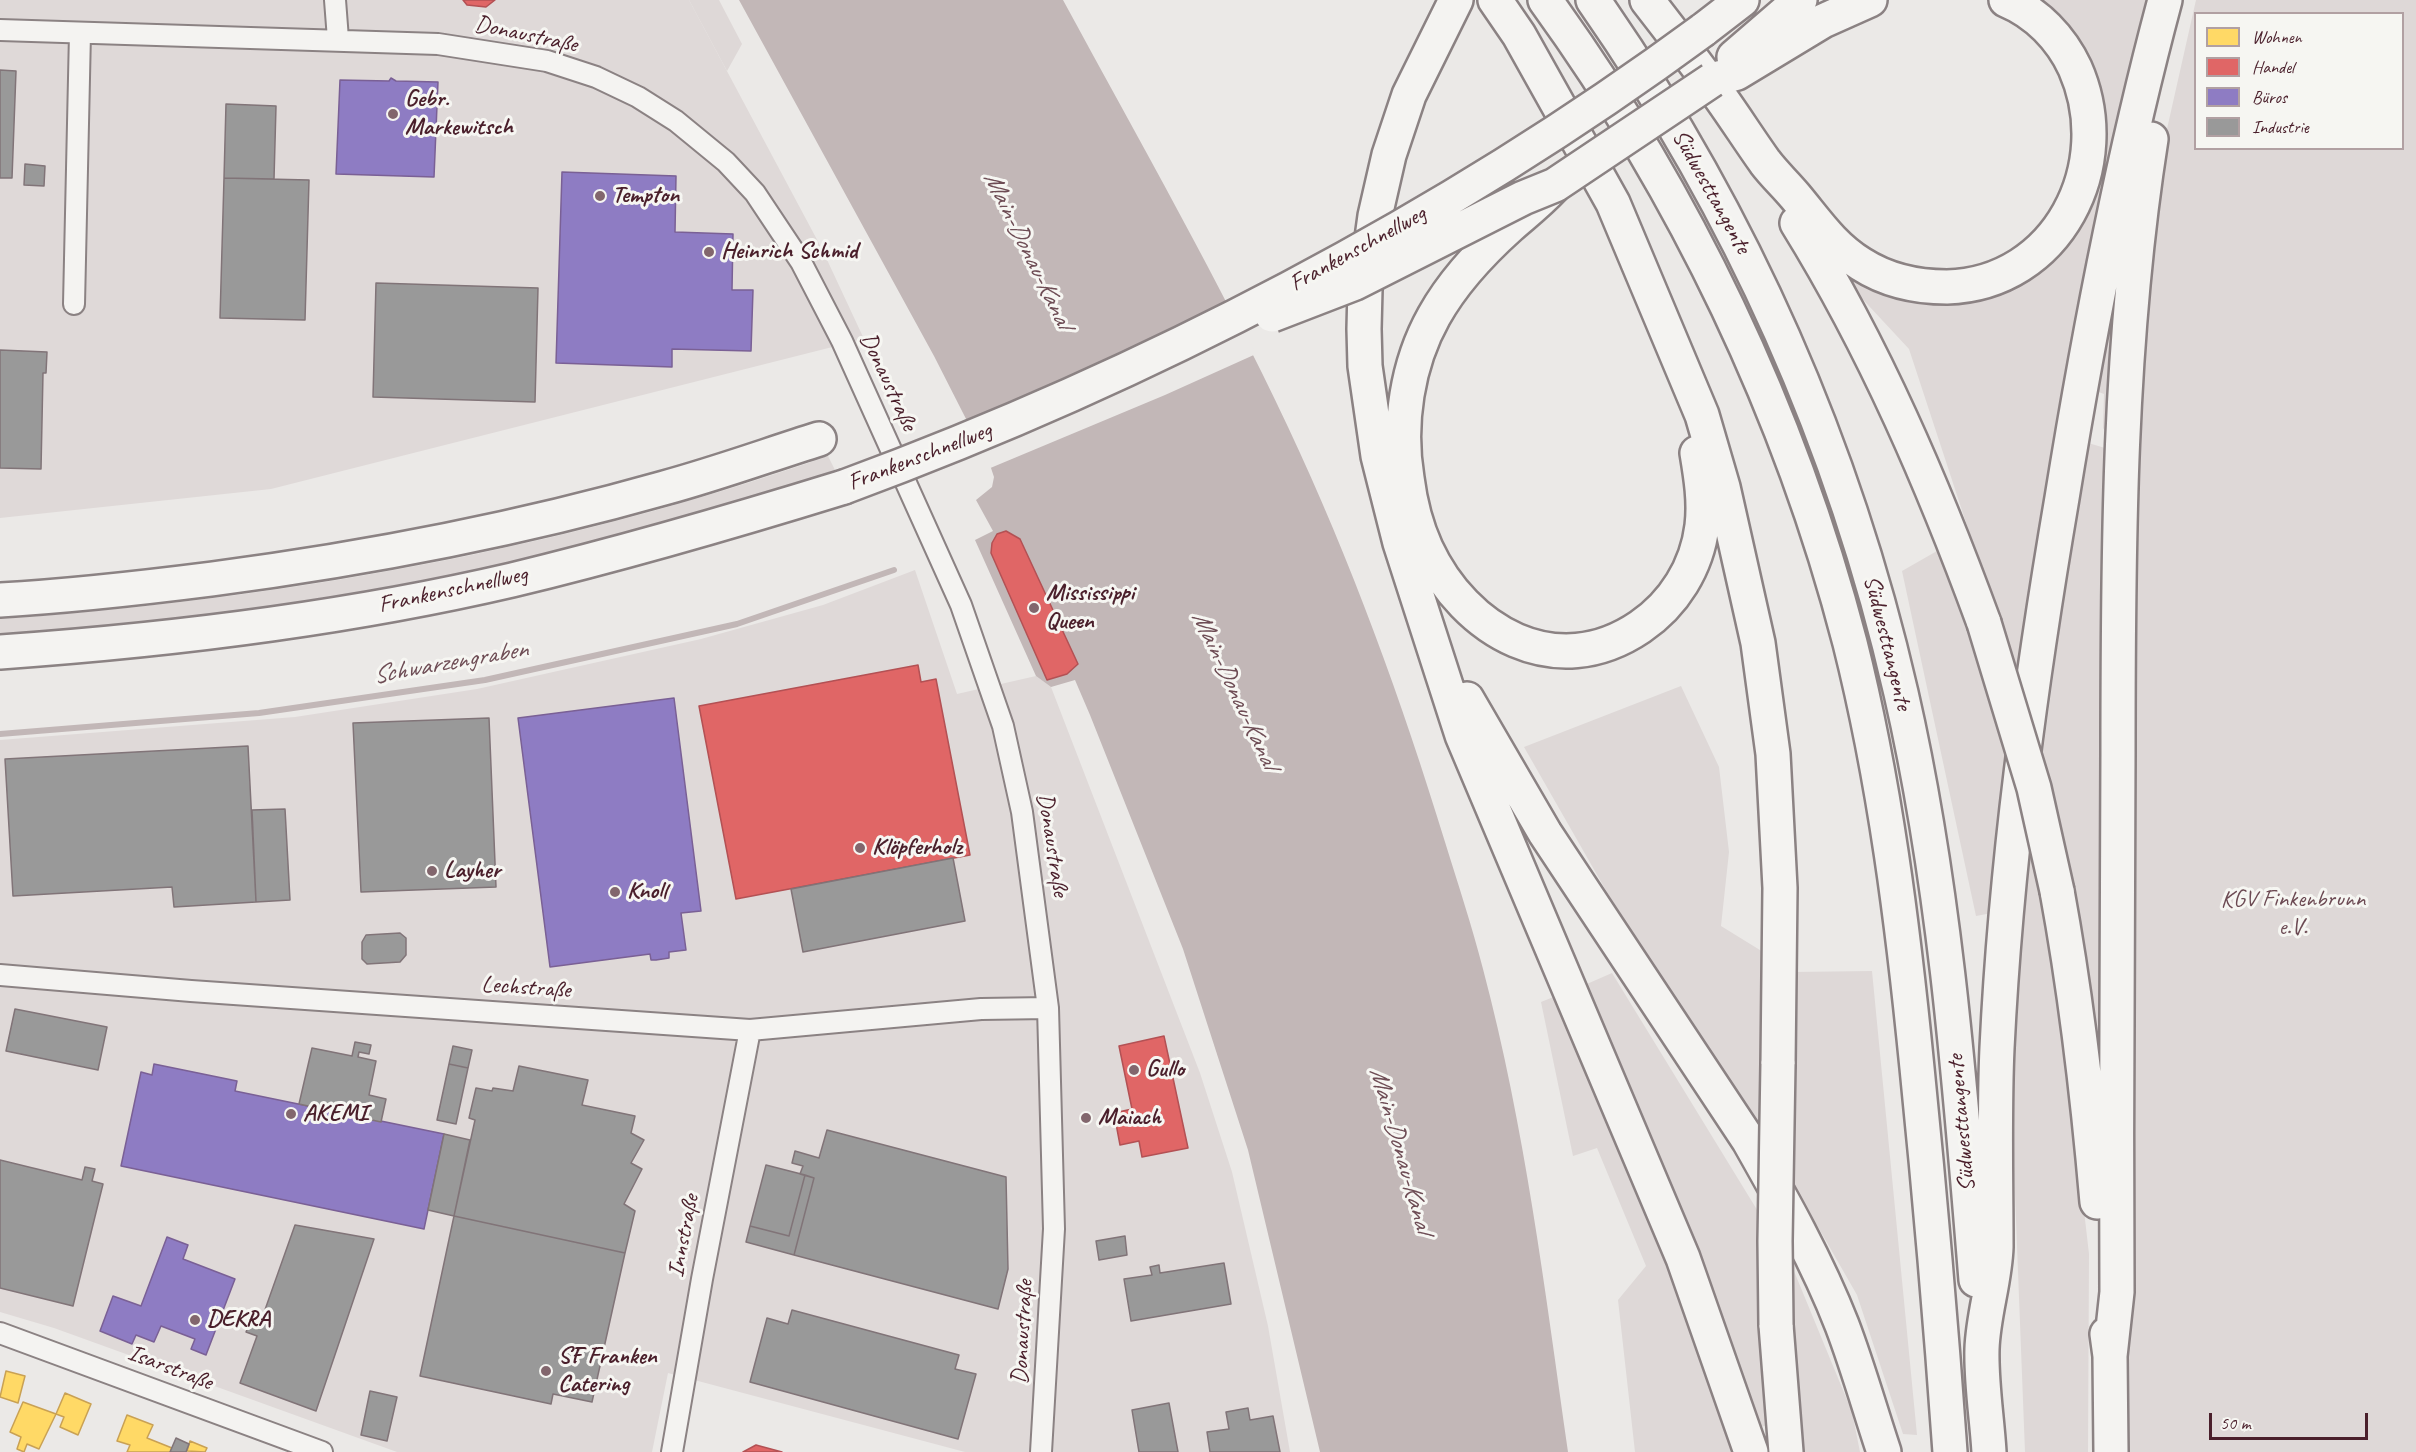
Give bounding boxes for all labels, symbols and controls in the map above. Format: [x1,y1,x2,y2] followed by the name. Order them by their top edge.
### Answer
[472,10,580,60] street label: Donaustraße
[2194,12,2404,150] legend
[2252,26,2302,48] text: Wohnen
[2252,56,2294,78] text: Handel
[405,86,513,142] place label: Gebr. Markewitsch
[2252,86,2287,108] text: Büros
[386,107,400,121] marker: Gebr. Markewitsch
[2252,116,2309,138] text: Industrie
[1665,125,1757,259] street label: Südwesttangente
[976,167,1078,333] water label: Main-Donau-Kanal
[612,182,679,210] place label: Tempton
[593,189,607,203] marker: Tempton
[1285,200,1431,298] street label: Frankenschnellweg
[721,238,857,266] place label: Heinrich Schmid
[702,245,716,259] marker: Heinrich Schmid
[853,329,923,435] street label: Donaustraße
[844,416,996,498] street label: Frankenschnellweg
[376,560,530,620] street label: Frankenschnellweg
[1856,573,1918,713] street label: Südwesttangente
[1046,580,1134,636] place label: Mississippi Queen
[1027,601,1041,615] marker: Mississippi Queen
[1184,607,1284,773] water label: Main-Donau-Kanal
[370,634,530,692] water label: Schwarzengraben
[1030,791,1074,899] street label: Donaustraße
[872,834,962,862] place label: Klöpferholz
[853,841,867,855] marker: Klöpferholz
[444,857,500,885] place label: Layher
[425,864,439,878] marker: Layher
[627,878,666,906] place label: Knoll
[608,885,622,899] marker: Knoll
[2221,886,2365,942] park label: KGV Finkenbrunn e.V.
[481,971,571,1005] street label: Lechstraße
[1942,1053,1982,1193] street label: Südwesttangente
[1146,1056,1184,1084] place label: Gullo
[1127,1063,1141,1077] marker: Gullo
[1362,1064,1438,1236] water label: Main-Donau-Kanal
[303,1100,368,1128] place label: AKEMI
[1098,1104,1161,1132] place label: Maiach
[284,1107,298,1121] marker: AKEMI
[1079,1111,1093,1125] marker: Maiach
[662,1192,706,1280] street label: Innstraße
[1006,1279,1040,1385] street label: Donaustraße
[207,1306,270,1334] place label: DEKRA
[188,1313,202,1327] marker: DEKRA
[124,1339,216,1397] street label: Isarstraße
[558,1343,657,1399] place label: SF Franken Catering
[539,1364,553,1378] marker: SF Franken Catering
[2212,1401,2371,1439] scale bar
[2220,1412,2251,1434] text: 50 m

